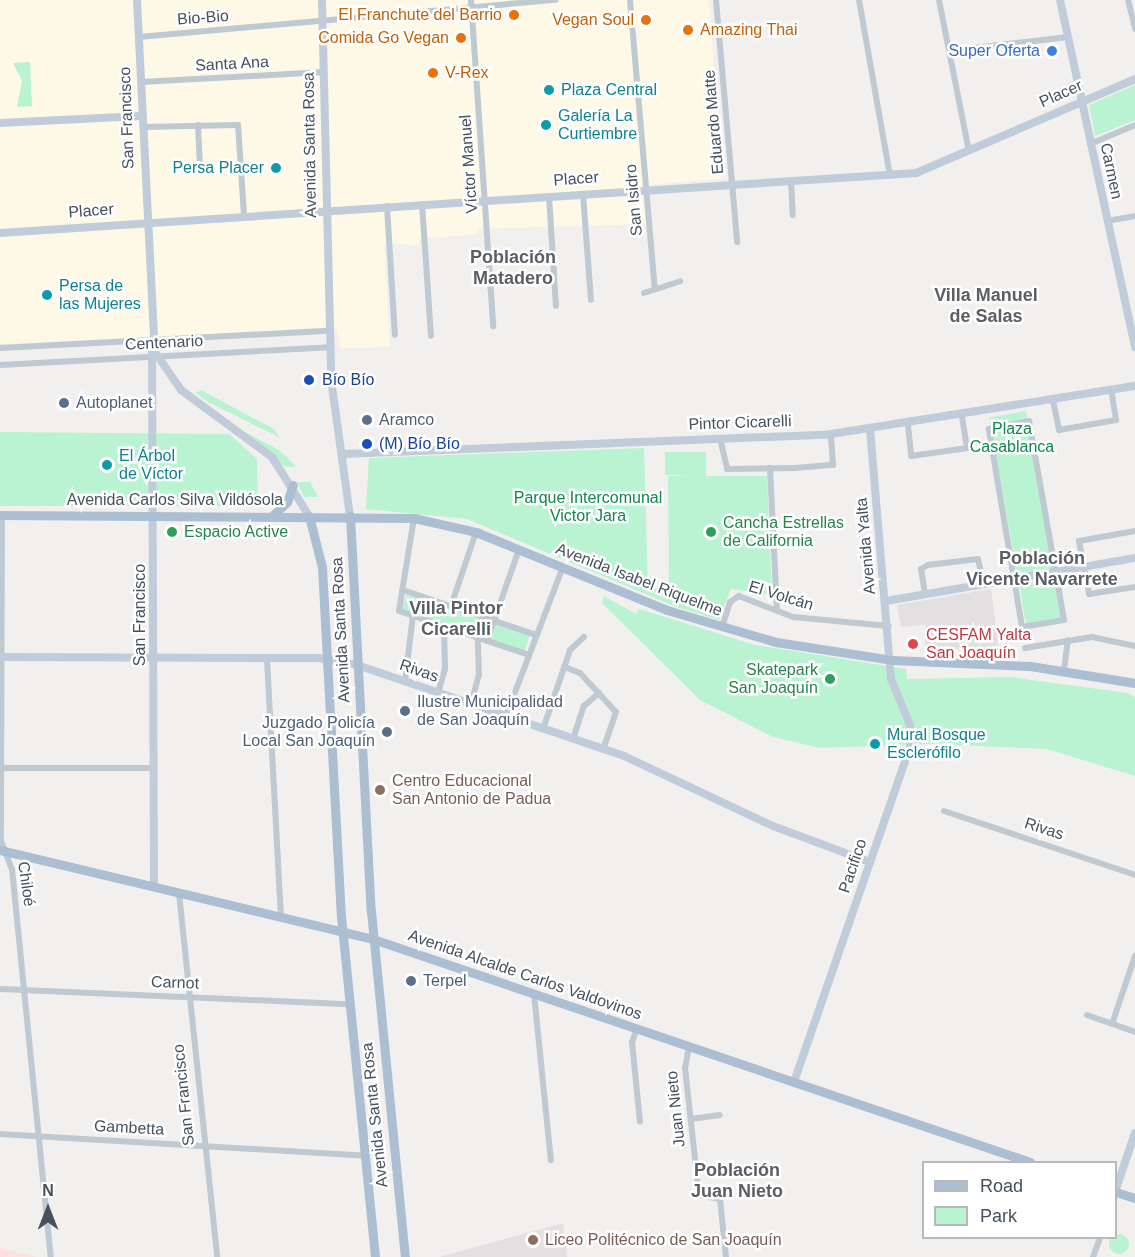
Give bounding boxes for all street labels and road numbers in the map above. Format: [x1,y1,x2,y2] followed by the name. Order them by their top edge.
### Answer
[177,7,229,29] street label: Bio-Bio
[194,52,270,76] street label: Santa Ana
[116,67,138,169] street label: San Francisco
[700,69,728,175] street label: Eduardo Matte
[299,72,321,218] street label: Avenida Santa Rosa
[1036,76,1086,112] street label: Placer
[456,114,482,214] street label: Víctor Manuel
[1096,141,1126,201] street label: Carmen
[621,163,647,237] street label: San Isidro
[553,168,599,190] street label: Placer
[68,200,114,222] street label: Placer
[124,331,204,355] street label: Centenario
[688,412,792,434] street label: Pintor Cicarelli
[67,490,283,510] street label: Avenida Carlos Silva Vildósola
[852,497,880,595] street label: Avenida Yalta
[553,539,725,621] street label: Avenida Isabel Riquelme
[328,557,354,703] street label: Avenida Santa Rosa
[130,564,150,666] street label: San Francisco
[746,577,816,615] street label: El Volcán
[397,655,441,687] street label: Rivas
[1022,814,1066,844] street label: Rivas
[835,836,871,896] street label: Pacifico
[13,860,39,908] street label: Chiloé
[405,926,645,1024] street label: Avenida Alcalde Carlos Valdovinos
[151,973,199,993] street label: Carnot
[358,1042,392,1188] street label: Avenida Santa Rosa
[169,1043,199,1147] street label: San Francisco
[662,1070,690,1148] street label: Juan Nieto
[93,1117,165,1139] street label: Gambetta

